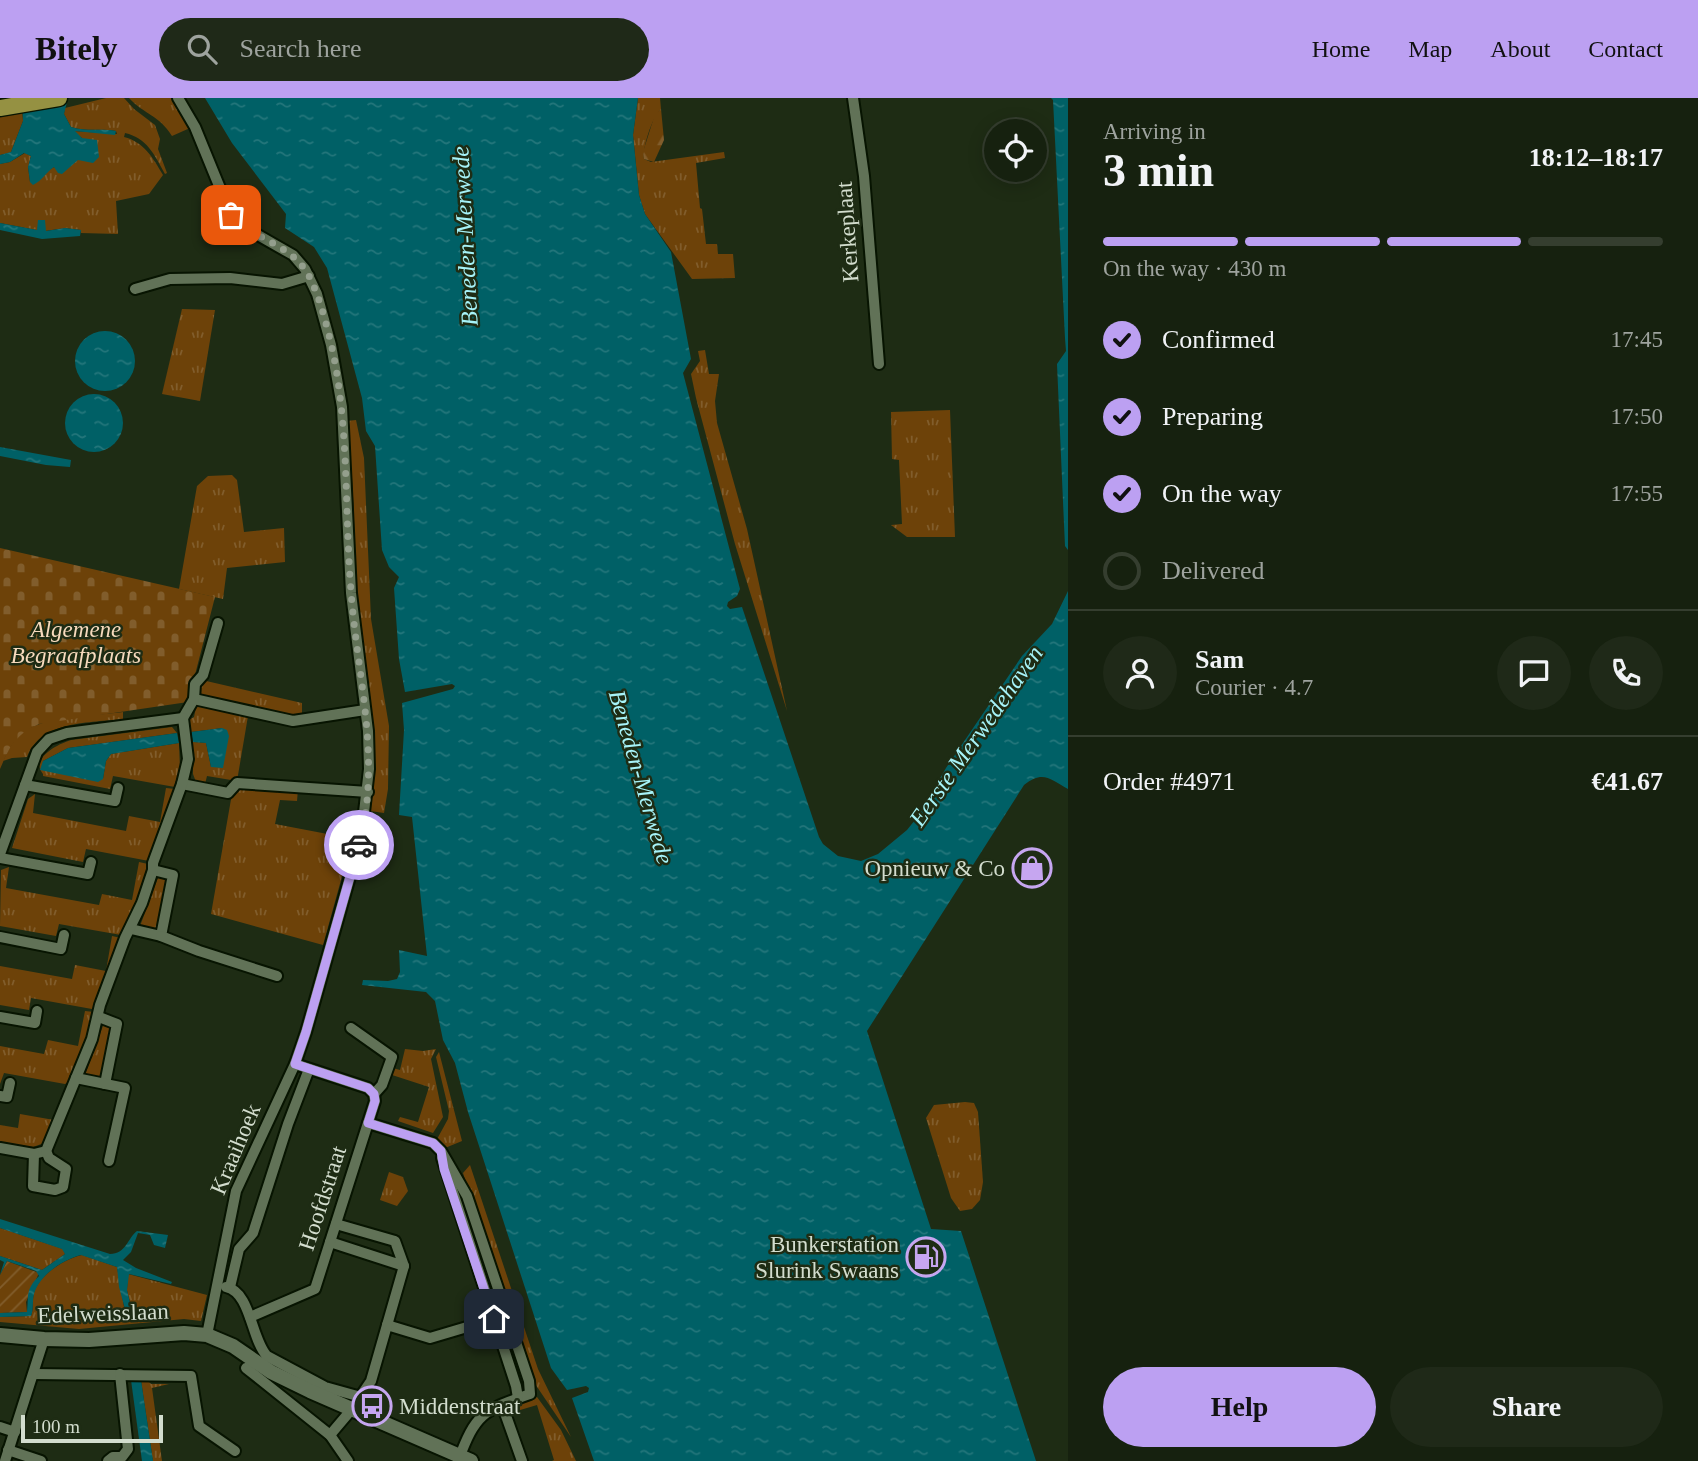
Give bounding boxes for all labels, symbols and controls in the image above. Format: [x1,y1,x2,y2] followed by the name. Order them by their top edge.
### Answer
[159,18,649,81] search box
[183,30,221,68] icon: search
[35,31,117,67] text: Bitely
[239,34,361,63] text: Search here
[1312,36,1370,62] text: Home
[1408,36,1452,62] text: Map
[1490,36,1550,62] text: About
[1588,36,1663,62] text: Contact
[984,119,1047,182] map controls
[984,119,1047,182] button: locate
[1103,119,1206,144] text: Arriving in
[1529,143,1663,172] text: 18:12–18:17
[447,145,483,327] water label: Beneden-Merwede
[1103,145,1214,196] text: 3 min
[831,180,863,283] street label: Kerkeplaat
[201,185,261,245] pin
[212,196,250,234] icon: bag
[1103,256,1286,281] text: On the way · 430 m
[1103,321,1141,359] icon: check
[1162,325,1275,354] text: Confirmed
[1611,327,1663,352] text: 17:45
[1103,398,1141,436] icon: check
[1162,402,1263,431] text: Preparing
[1611,404,1663,429] text: 17:50
[1103,475,1141,513] icon: check
[1162,479,1282,508] text: On the way
[1611,481,1663,506] text: 17:55
[1162,556,1265,585] text: Delivered
[11,617,141,668] park label: Algemene Begraafplaats
[1103,636,1177,710] button: person
[1497,636,1571,710] button: chat
[1589,636,1663,710] button: phone
[903,641,1048,832] water label: Eerste Merwedehaven
[1195,645,1244,674] text: Sam
[1195,675,1313,700] text: Courier · 4.7
[604,687,678,867] water label: Beneden-Merwede
[1103,767,1235,796] text: Order #4971
[1592,767,1663,796] text: €41.67
[324,810,394,880] courier
[340,826,378,864] icon: car
[1011,847,1053,889] shop icon: Opnieuw & Co
[864,856,1005,881] place label: Opnieuw & Co
[205,1100,266,1198] street label: Kraaihoek
[294,1142,351,1254] street label: Hoofdstraat
[755,1232,899,1283] place label: Bunkerstation Slurink Swaans
[905,1236,947,1278] fuel station icon: Bunkerstation Slurink Swaans
[464,1289,524,1349] pin
[37,1299,170,1328] street label: Edelweisslaan
[475,1300,513,1338] icon: home
[1103,1367,1376,1447] button: Help
[1390,1367,1663,1447] button: Share
[351,1385,393,1427] bus stop icon: Middenstraat
[399,1394,521,1419] place label: Middenstraat
[21,1412,163,1444] scale bar
[32,1416,80,1437] text: 100 m

